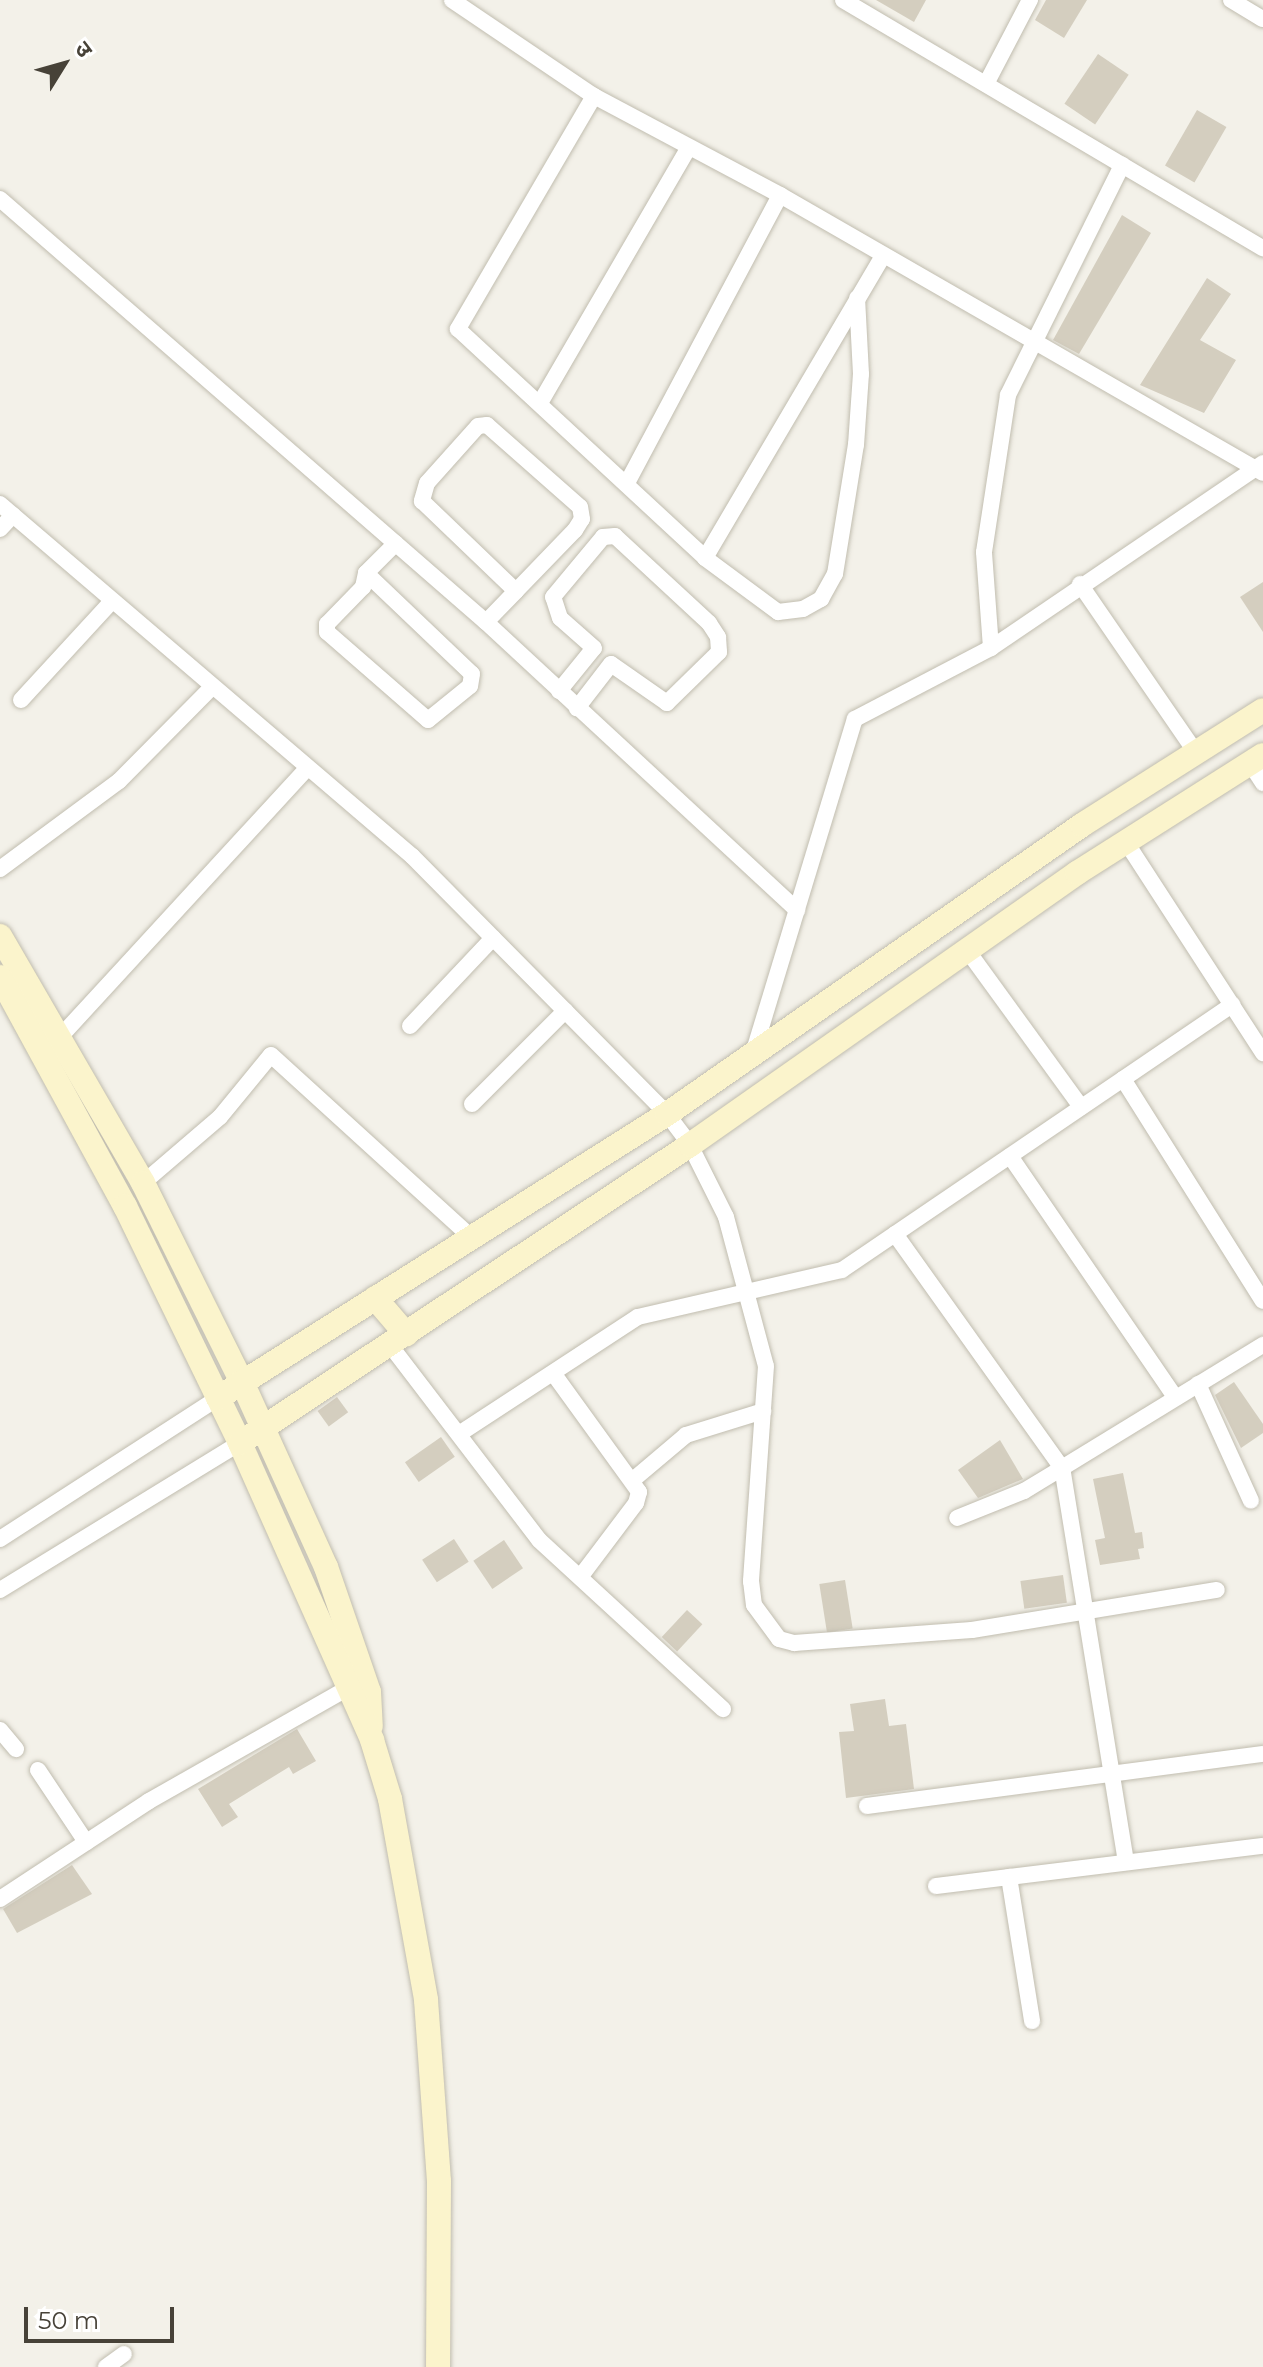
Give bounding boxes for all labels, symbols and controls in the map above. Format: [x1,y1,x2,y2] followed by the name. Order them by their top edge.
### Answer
[24,24,104,104] north arrow
[69,36,98,63] text: उ
[28,2291,178,2341] scale bar
[38,2306,99,2335] text: 50 m

